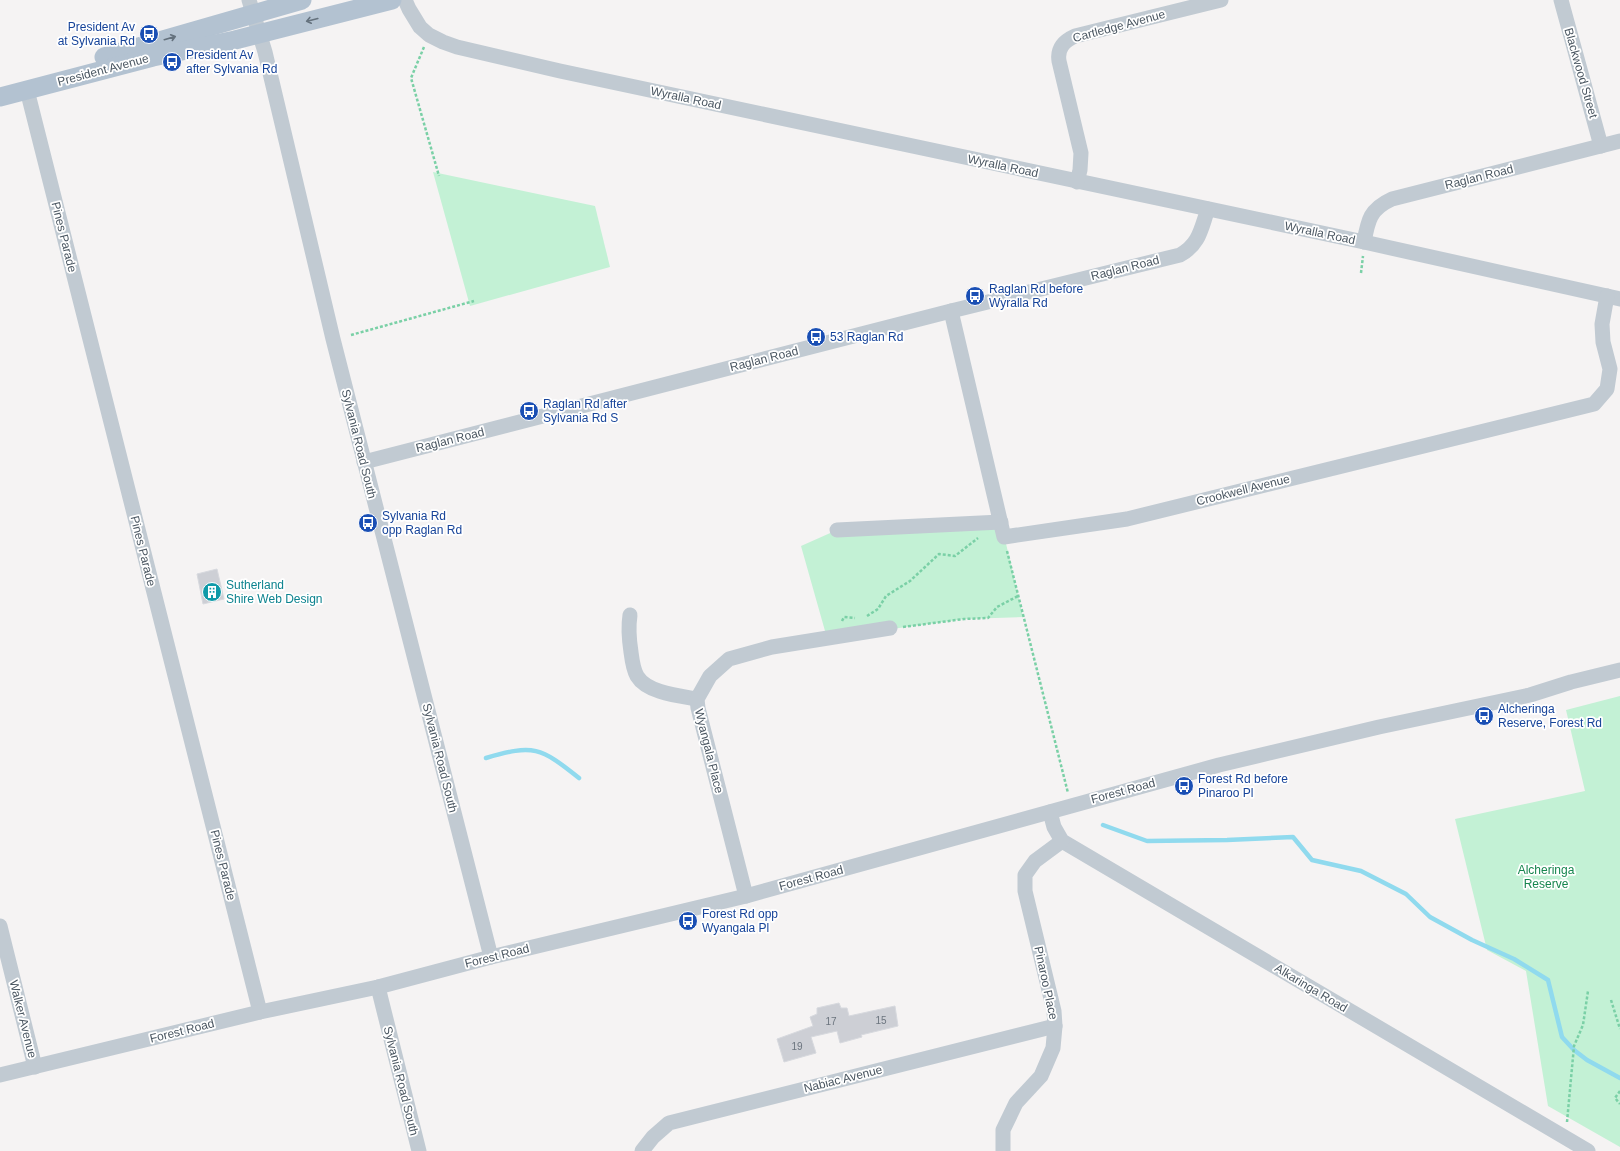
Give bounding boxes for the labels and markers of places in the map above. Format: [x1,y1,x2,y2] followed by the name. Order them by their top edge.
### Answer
[58,20,135,48] place label: President Av at Sylvania Rd
[138,23,160,45] bus stop icon: President Av at Sylvania Rd
[186,48,277,76] place label: President Av after Sylvania Rd
[161,51,183,73] bus stop icon: President Av after Sylvania Rd
[989,282,1083,310] place label: Raglan Rd before Wyralla Rd
[964,285,986,307] bus stop icon: Raglan Rd before Wyralla Rd
[805,326,827,348] bus stop icon: 53 Raglan Rd
[830,330,903,344] place label: 53 Raglan Rd
[543,397,627,425] place label: Raglan Rd after Sylvania Rd S
[518,400,540,422] bus stop icon: Raglan Rd after Sylvania Rd S
[382,509,462,537] place label: Sylvania Rd opp Raglan Rd
[357,512,379,534] bus stop icon: Sylvania Rd opp Raglan Rd
[226,578,323,606] place label: Sutherland Shire Web Design
[201,581,223,603] building icon: Sutherland Shire Web Design
[1498,702,1602,730] place label: Alcheringa Reserve, Forest Rd
[1473,705,1495,727] bus stop icon: Alcheringa Reserve, Forest Rd
[1198,772,1288,800] place label: Forest Rd before Pinaroo Pl
[1173,775,1195,797] bus stop icon: Forest Rd before Pinaroo Pl
[702,907,778,935] place label: Forest Rd opp Wyangala Pl
[677,910,699,932] bus stop icon: Forest Rd opp Wyangala Pl

